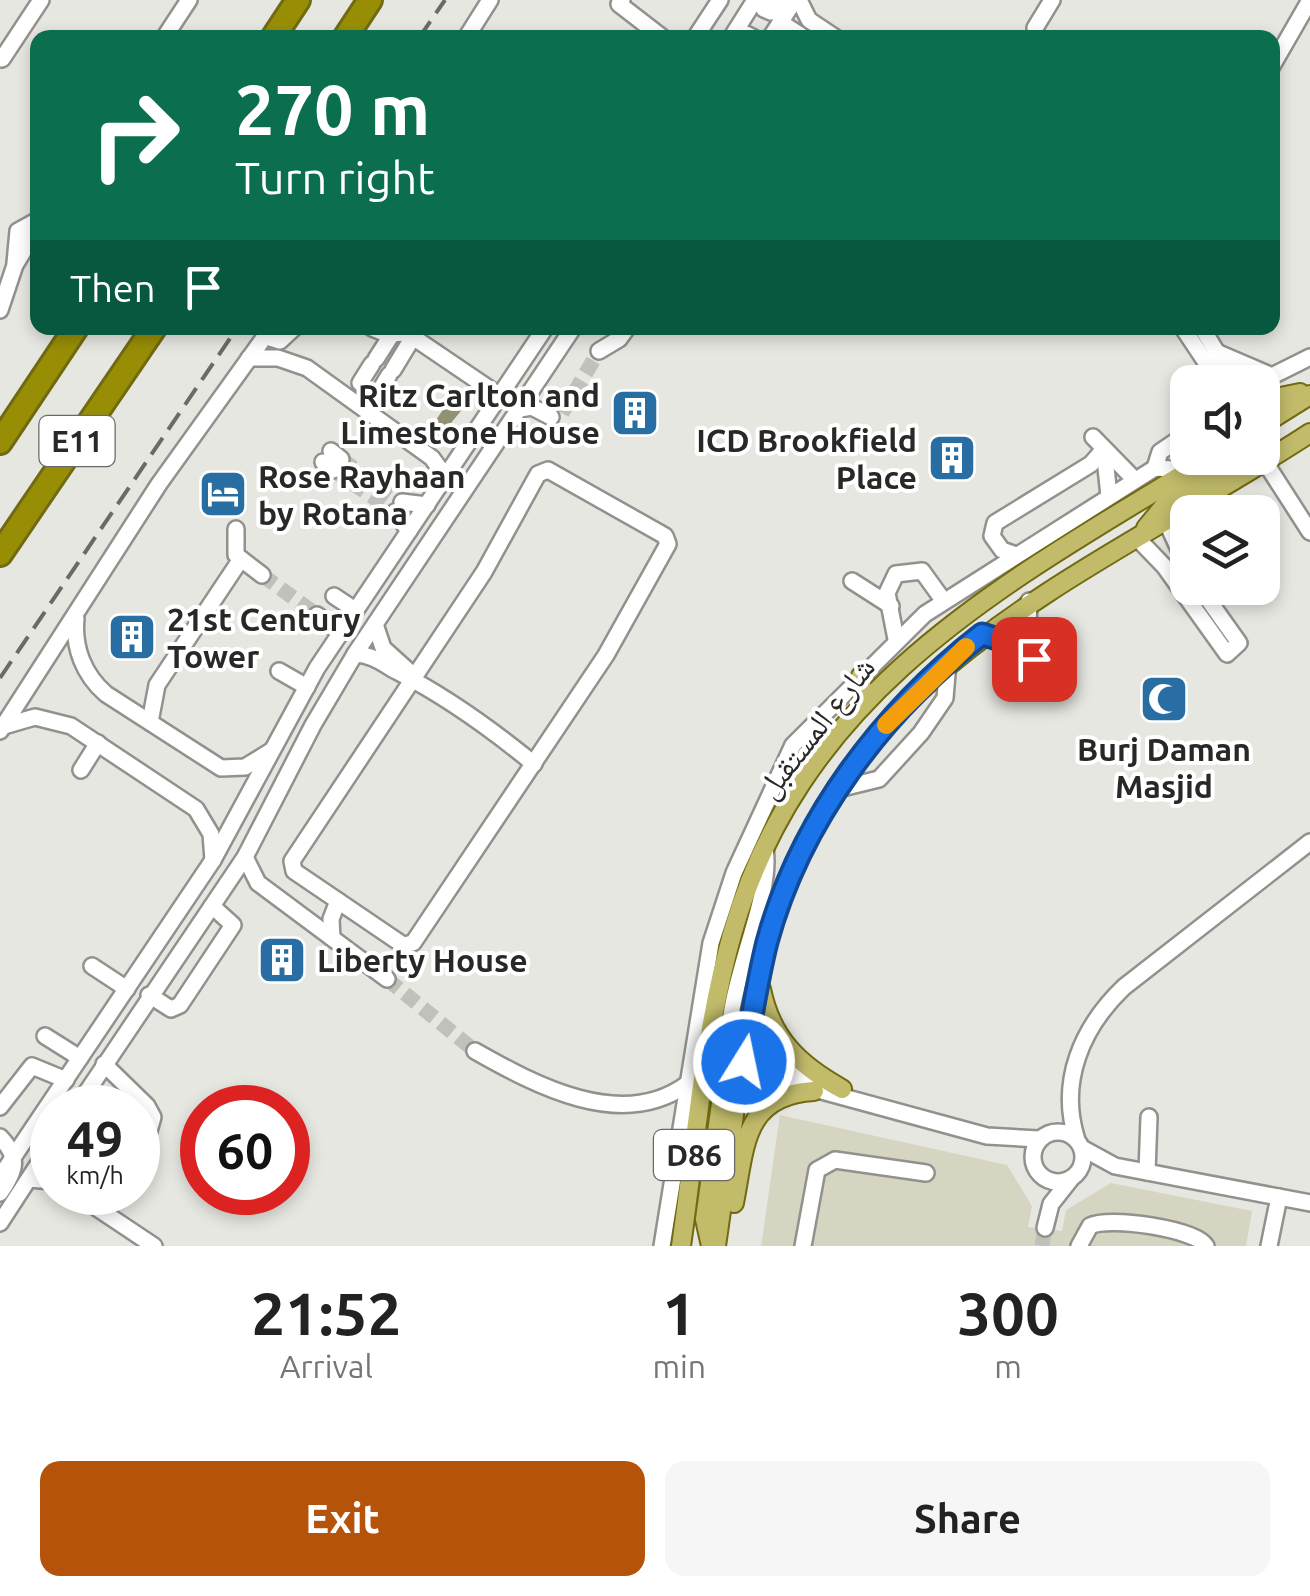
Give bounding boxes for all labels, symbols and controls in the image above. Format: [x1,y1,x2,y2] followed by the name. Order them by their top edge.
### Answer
[70,70,200,200] icon: right
[235,70,430,148] text: 270 m
[235,152,435,203] text: Turn right
[176,260,231,315] icon: arrive
[70,267,156,309] text: Then
[1170,365,1280,605] map controls
[1170,365,1280,475] button: sound
[340,377,600,450] place label: Ritz Carlton and Limestone House
[609,387,661,439] building icon: Ritz Carlton and Limestone House
[40,416,114,466] road number: E11
[696,422,917,495] place label: ICD Brookfield Place
[926,432,978,484] building icon: ICD Brookfield Place
[258,458,465,531] place label: Rose Rayhaan by Rotana
[197,468,249,520] hotel icon: Rose Rayhaan by Rotana
[1170,495,1280,605] button: layers
[167,601,360,674] place label: 21st Century Tower
[106,611,158,663] building icon: 21st Century Tower
[992,617,1077,702] pin
[1007,632,1062,687] icon: arrive
[749,649,884,807] street label: شارع المستقبل
[1138,673,1190,725] mosque icon: Burj Daman Masjid
[1077,731,1251,804] place label: Burj Daman Masjid
[256,934,308,986] building icon: Liberty House
[317,942,528,978] place label: Liberty House
[692,1010,796,1114] position arrow
[180,1085,310,1215] speed limit sign: 60
[67,1110,123,1166] text: 49
[654,1130,734,1180] road number: D86
[66,1161,124,1189] text: km/h
[251,1279,401,1346] text: 21:52
[662,1279,696,1346] text: 1
[957,1279,1059,1346] text: 300
[280,1348,373,1384] text: Arrival
[652,1348,706,1384] text: min
[994,1348,1022,1384] text: m
[40,1461,645,1576] button: Exit
[665,1461,1270,1576] button: Share

